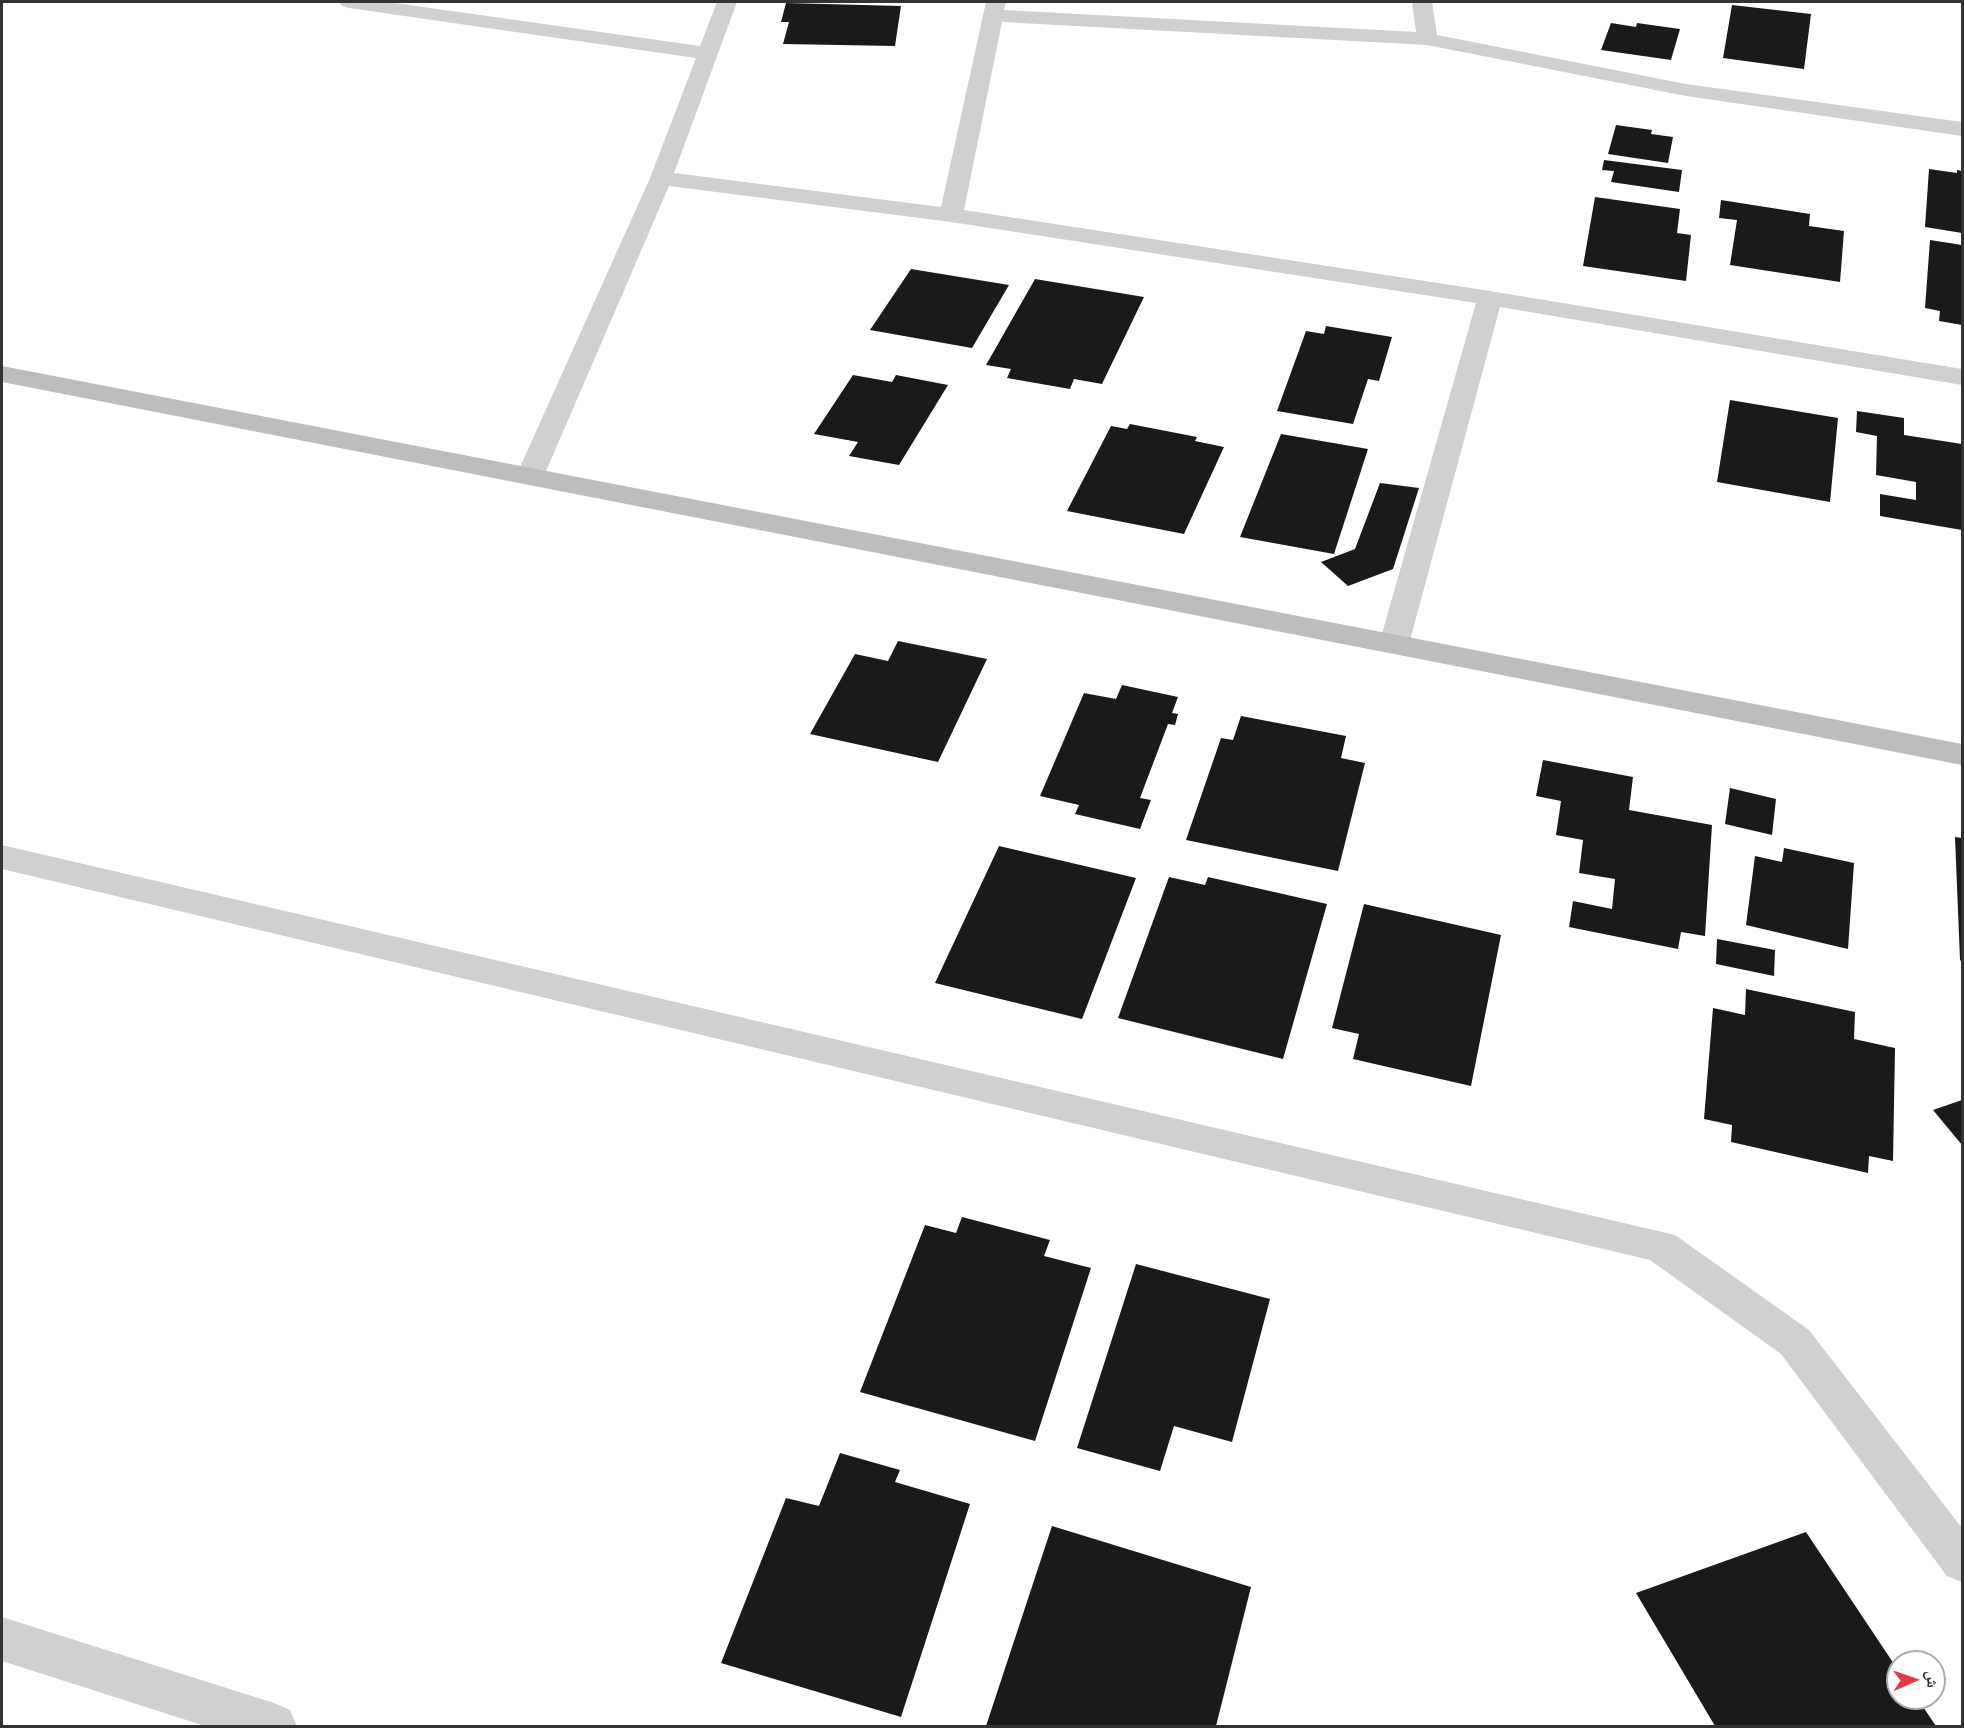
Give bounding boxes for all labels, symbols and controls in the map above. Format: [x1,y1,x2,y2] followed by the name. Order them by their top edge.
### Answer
[1886,1650,1946,1710] north arrow
[1923,1671,1942,1688] text: ش

